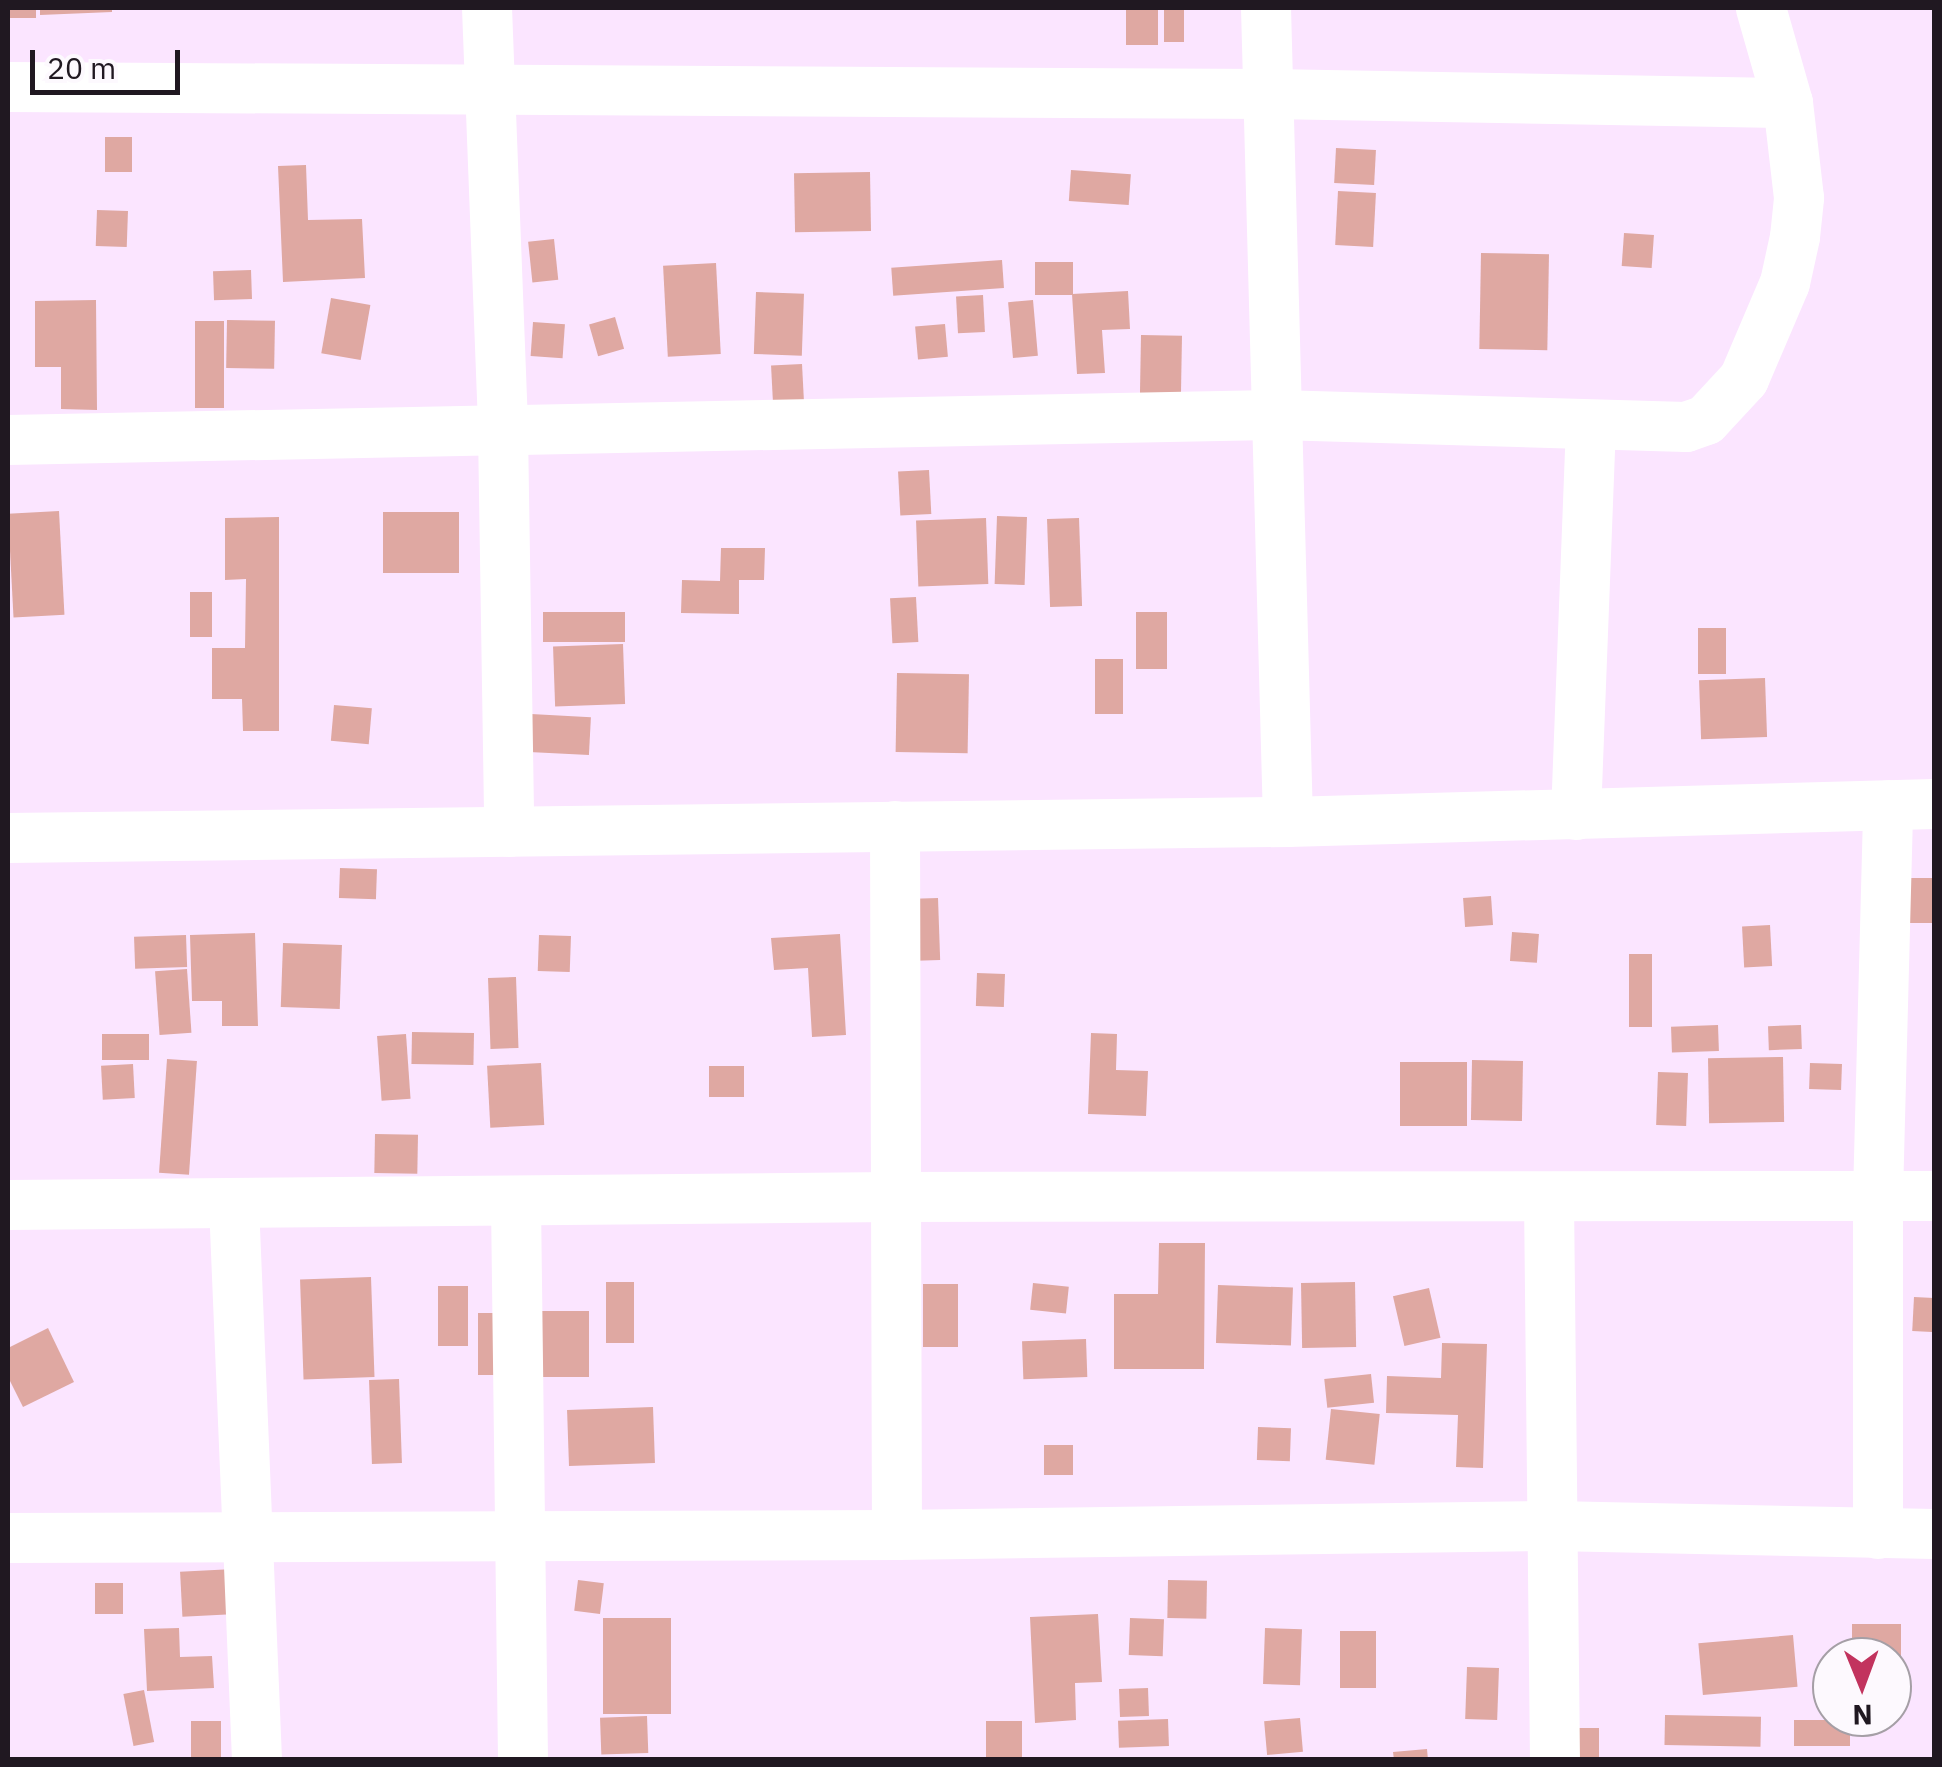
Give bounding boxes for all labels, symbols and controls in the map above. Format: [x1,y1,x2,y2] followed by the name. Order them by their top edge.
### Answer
[35,30,185,92] scale bar
[47,48,116,87] text: 20 m
[1812,1637,1912,1737] north arrow
[1852,1697,1873,1734] text: N

